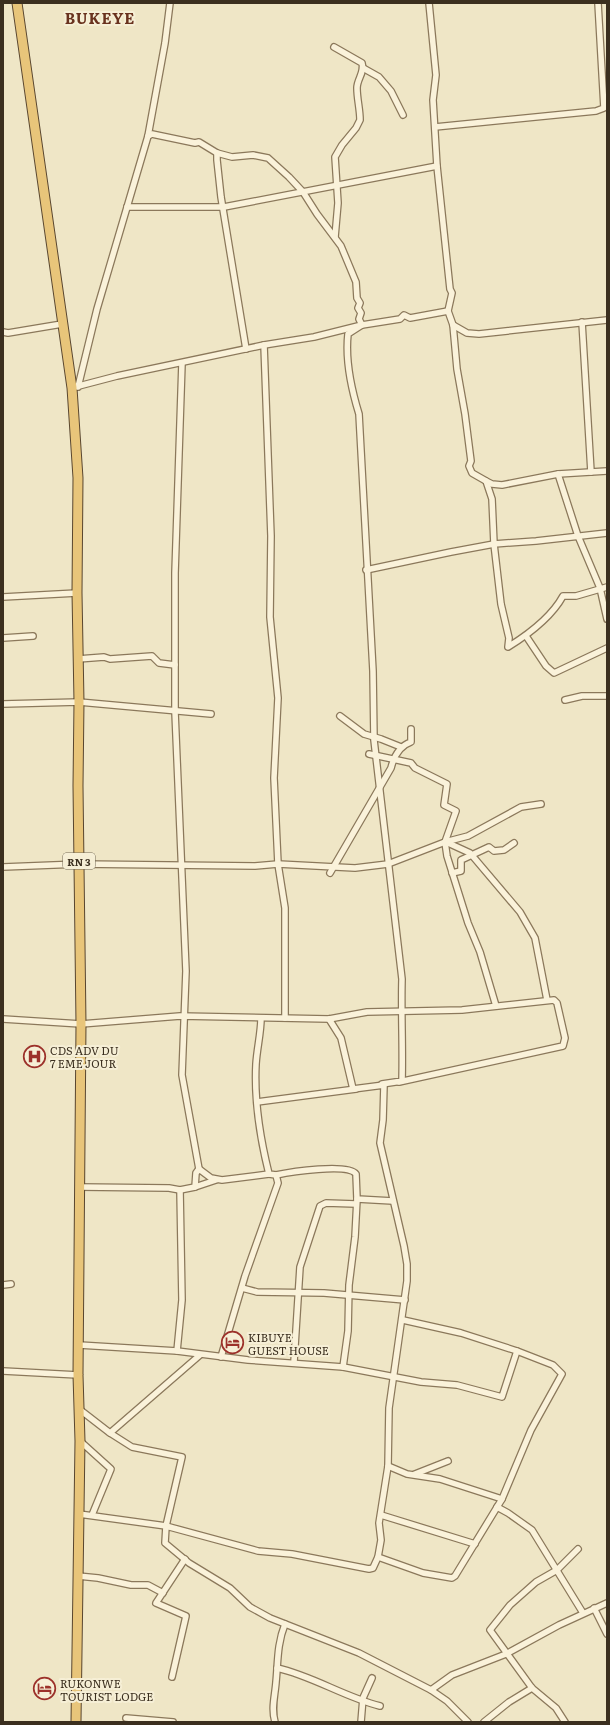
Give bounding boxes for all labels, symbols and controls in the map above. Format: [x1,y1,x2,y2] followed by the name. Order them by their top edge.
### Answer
[65,6,135,29] district label: BUKEYE
[63,853,95,869] road number: RN 3
[50,1042,119,1071] place label: CDS ADV DU 7 EME JOUR
[22,1043,48,1069] hospital icon: CDS ADV DU 7 EME JOUR
[248,1329,329,1358] place label: KIBUYE GUEST HOUSE
[219,1330,245,1356] hotel icon: KIBUYE GUEST HOUSE
[60,1675,153,1704] place label: RUKONWE TOURIST LODGE
[31,1676,57,1702] hotel icon: RUKONWE TOURIST LODGE

